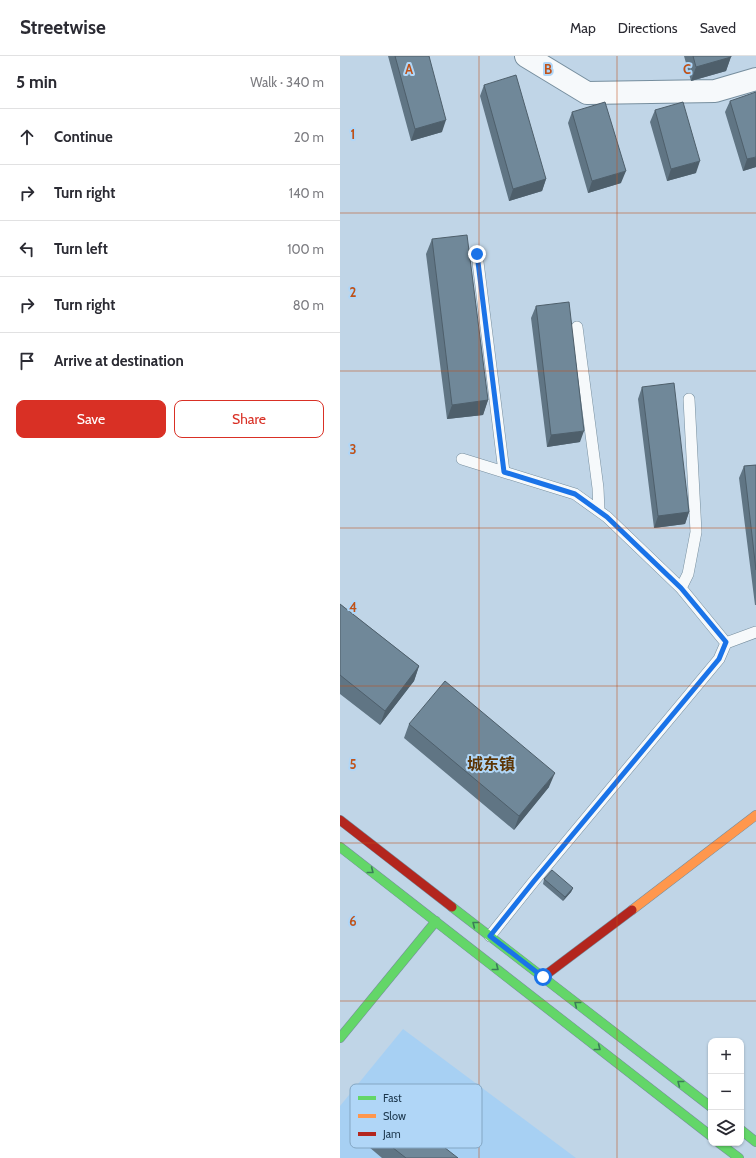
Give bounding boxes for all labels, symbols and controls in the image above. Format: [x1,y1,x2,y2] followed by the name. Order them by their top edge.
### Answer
[20,16,106,39] text: Streetwise
[570,19,596,37] text: Map
[618,19,678,37] text: Directions
[700,19,736,37] text: Saved
[405,61,414,77] text: A
[544,61,552,77] text: B
[683,61,691,77] text: C
[16,72,57,92] text: 5 min
[250,74,324,90] text: Walk · 340 m
[16,126,38,148] icon: ahead
[351,126,355,142] text: 1
[54,128,113,146] text: Continue
[294,129,324,145] text: 20 m
[16,182,38,204] icon: right
[54,184,115,202] text: Turn right
[289,185,324,201] text: 140 m
[16,238,38,260] icon: left
[54,240,108,258] text: Turn left
[287,241,324,257] text: 100 m
[468,245,486,263] route end
[350,284,357,300] text: 2
[16,294,38,316] icon: right
[54,296,115,314] text: Turn right
[293,297,324,313] text: 80 m
[16,350,38,372] icon: arrive
[54,352,184,370] text: Arrive at destination
[16,400,166,438] button: Save
[174,400,324,438] button: Share
[349,441,357,457] text: 3
[349,599,357,615] text: 4
[467,755,515,774] district label: 城东镇
[350,756,357,772] text: 5
[366,866,373,873] one-way arrow
[349,913,357,929] text: 6
[472,921,479,928] one-way arrow
[491,963,498,970] one-way arrow
[534,968,552,986] route start
[575,1001,582,1008] one-way arrow
[708,1038,744,1146] map controls
[708,1038,744,1074] button: +
[593,1043,600,1050] one-way arrow
[708,1074,744,1110] button: −
[678,1081,685,1088] one-way arrow
[350,1084,482,1148] legend
[383,1091,402,1105] text: Fast
[383,1109,406,1123] text: Slow
[708,1110,744,1146] button: layers
[382,1127,401,1141] text: Jam

